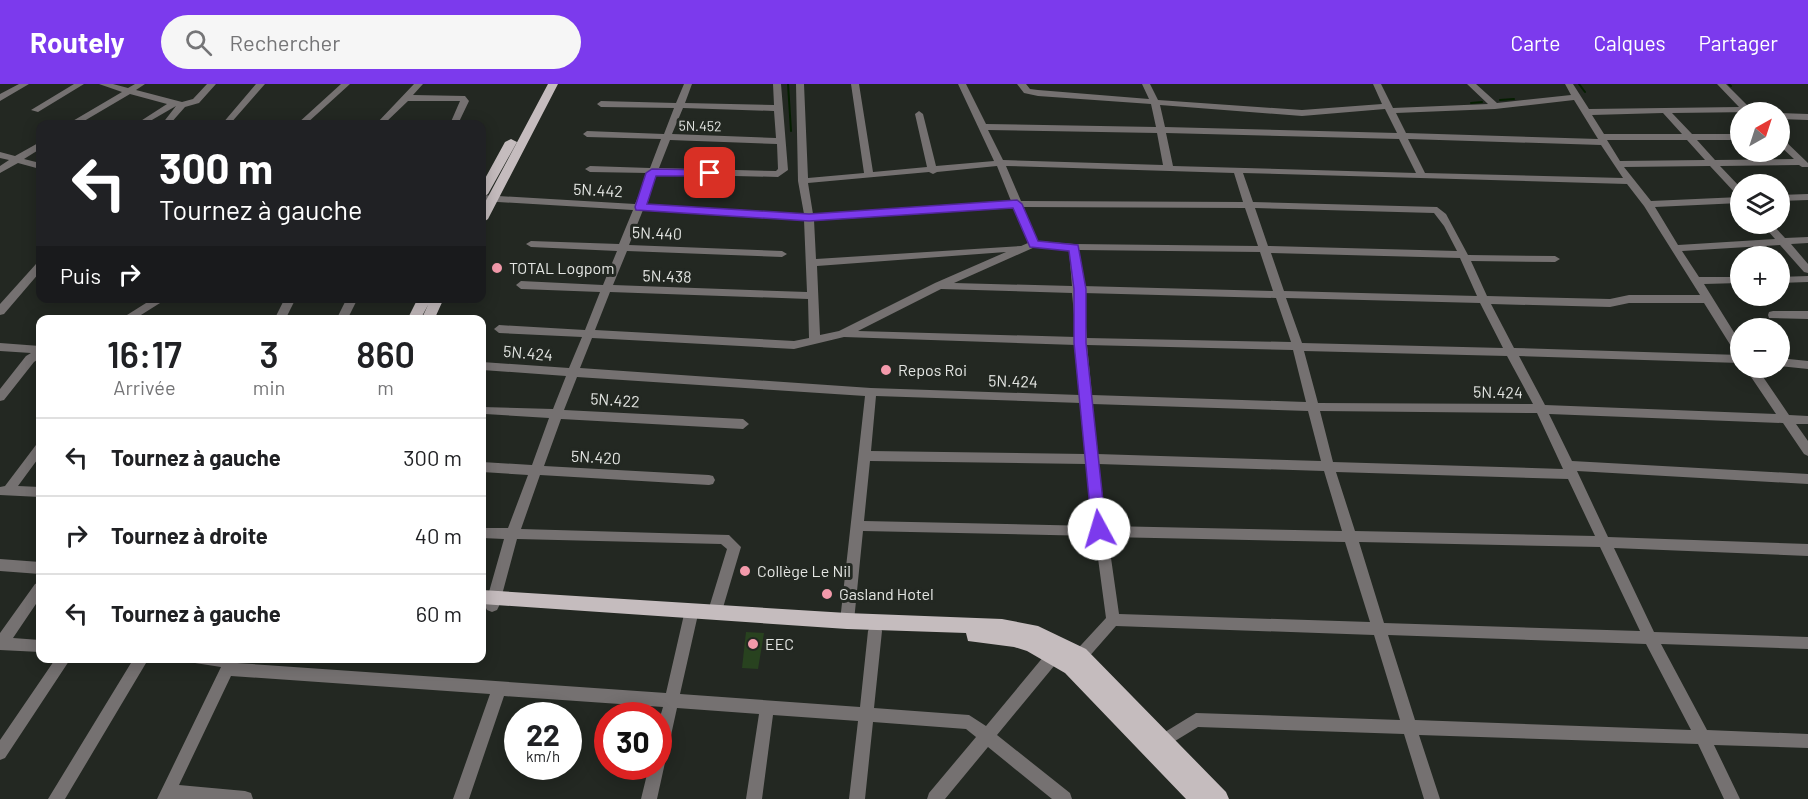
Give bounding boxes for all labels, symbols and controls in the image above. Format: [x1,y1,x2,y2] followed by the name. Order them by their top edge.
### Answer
[161,15,581,69] search box
[30,25,125,59] text: Routely
[182,26,215,59] icon: search
[230,29,340,55] text: Rechercher
[1511,30,1560,55] text: Carte
[1593,30,1666,55] text: Calques
[1699,30,1778,55] text: Partager
[1730,102,1790,162] north arrow
[1730,102,1790,378] map controls
[678,117,722,134] street label: 5N.452
[159,142,273,192] text: 300 m
[60,144,138,222] icon: left
[684,147,735,198] pin
[693,156,726,189] icon: arrive
[1730,174,1790,234] button: layers
[573,179,623,200] street label: 5N.442
[159,193,362,225] text: Tournez à gauche
[632,222,682,243] street label: 5N.440
[1730,246,1790,306] button: +
[113,258,146,291] icon: right
[509,258,614,277] place label: TOTAL Logpom
[490,261,504,275] marker: TOTAL Logpom
[60,262,101,288] text: Puis
[642,265,692,286] street label: 5N.438
[1730,318,1790,378] button: −
[107,332,182,375] text: 16:17
[259,332,279,375] text: 3
[356,332,415,375] text: 860
[502,341,554,364] street label: 5N.424
[898,360,967,379] place label: Repos Roi
[879,363,893,377] marker: Repos Roi
[988,370,1038,391] street label: 5N.424
[113,375,176,399] text: Arrivée
[253,375,285,399] text: min
[377,375,394,399] text: m
[1473,382,1523,401] street label: 5N.424
[590,388,640,411] street label: 5N.422
[60,441,93,474] icon: left
[111,444,281,470] text: Tournez à gauche
[403,444,462,470] text: 300 m
[571,446,621,467] street label: 5N.420
[1067,497,1131,561] position arrow
[60,519,93,552] icon: right
[111,522,268,548] text: Tournez à droite
[415,522,462,548] text: 40 m
[757,561,851,580] place label: Collège Le Nil
[738,564,752,578] marker: Collège Le Nil
[839,584,934,603] place label: Gasland Hotel
[820,587,834,601] marker: Gasland Hotel
[60,597,93,630] icon: left
[111,600,281,626] text: Tournez à gauche
[416,600,462,626] text: 60 m
[765,634,794,653] place label: EEC
[746,637,760,651] marker: EEC
[594,702,672,780] speed limit sign: 30
[526,716,560,752] text: 22
[526,747,560,765] text: km/h

